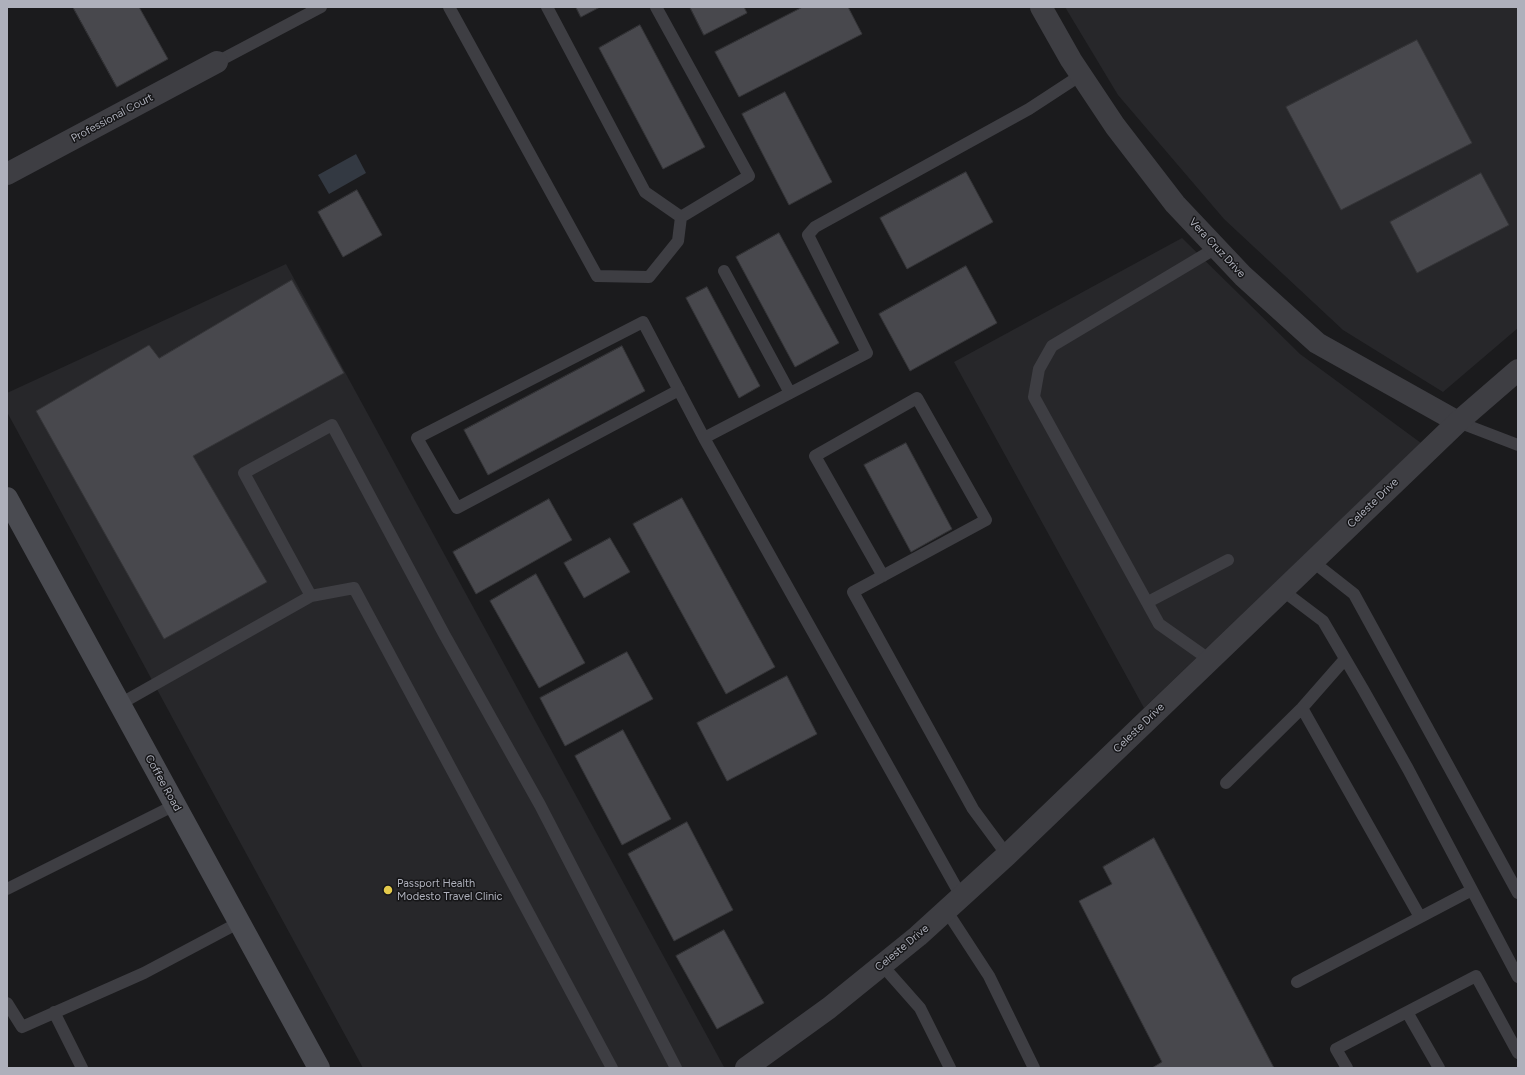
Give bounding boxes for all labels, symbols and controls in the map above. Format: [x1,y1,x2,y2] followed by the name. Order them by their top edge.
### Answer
[69,91,155,145] street label: Professional Court
[1186,215,1248,281] street label: Vera Cruz Drive
[1345,475,1401,531] street label: Celeste Drive
[1111,700,1167,756] street label: Celeste Drive
[142,752,184,814] street label: Coffee Road
[397,877,503,903] place label: Passport Health Modesto Travel Clinic
[382,884,394,896] marker: Passport Health Modesto Travel Clinic
[873,922,931,974] street label: Celeste Drive

